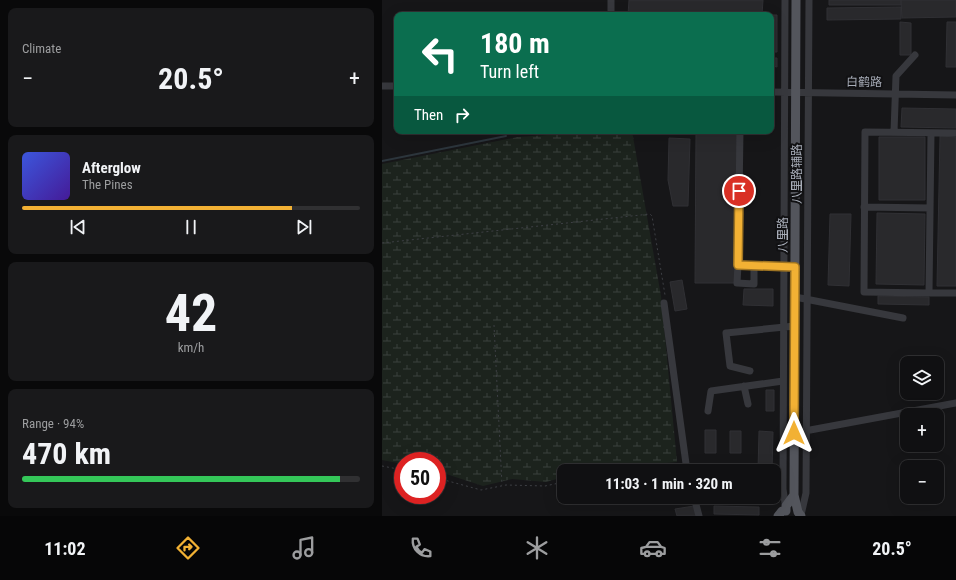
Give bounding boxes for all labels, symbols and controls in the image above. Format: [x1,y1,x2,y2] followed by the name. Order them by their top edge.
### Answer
[480,27,550,60] text: 180 m
[414,28,466,80] icon: left
[22,41,61,56] text: Climate
[158,61,224,96] text: 20.5°
[480,61,539,82] text: Turn left
[22,66,33,91] text: −
[349,66,360,91] text: +
[846,75,882,89] street label: 白鹤路
[451,104,473,126] icon: right
[414,106,443,124] text: Then
[790,144,804,204] street label: 八里路辅路
[82,159,141,177] text: Afterglow
[722,174,756,208] pin
[82,177,133,192] text: The Pines
[728,180,750,202] icon: arrive
[67,216,89,238] icon: previous
[180,216,202,238] icon: pause
[293,216,315,238] icon: next
[776,217,790,253] street label: 八里路
[165,283,217,344] text: 42
[178,340,204,355] text: km/h
[900,356,944,504] map controls
[900,356,944,400] button: layers
[900,408,944,452] button: +
[773,412,815,454] position arrow
[22,416,84,431] text: Range · 94%
[22,436,111,471] text: 470 km
[394,452,446,504] speed limit sign: 50
[900,460,944,504] button: −
[605,475,733,493] text: 11:03 · 1 min · 320 m
[174,534,202,562] icon: directions
[290,534,318,562] icon: music
[407,534,435,562] icon: phone
[523,534,551,562] icon: climate
[639,534,667,562] icon: car
[756,534,784,562] icon: filters
[44,538,86,559] text: 11:02
[872,538,912,559] text: 20.5°

